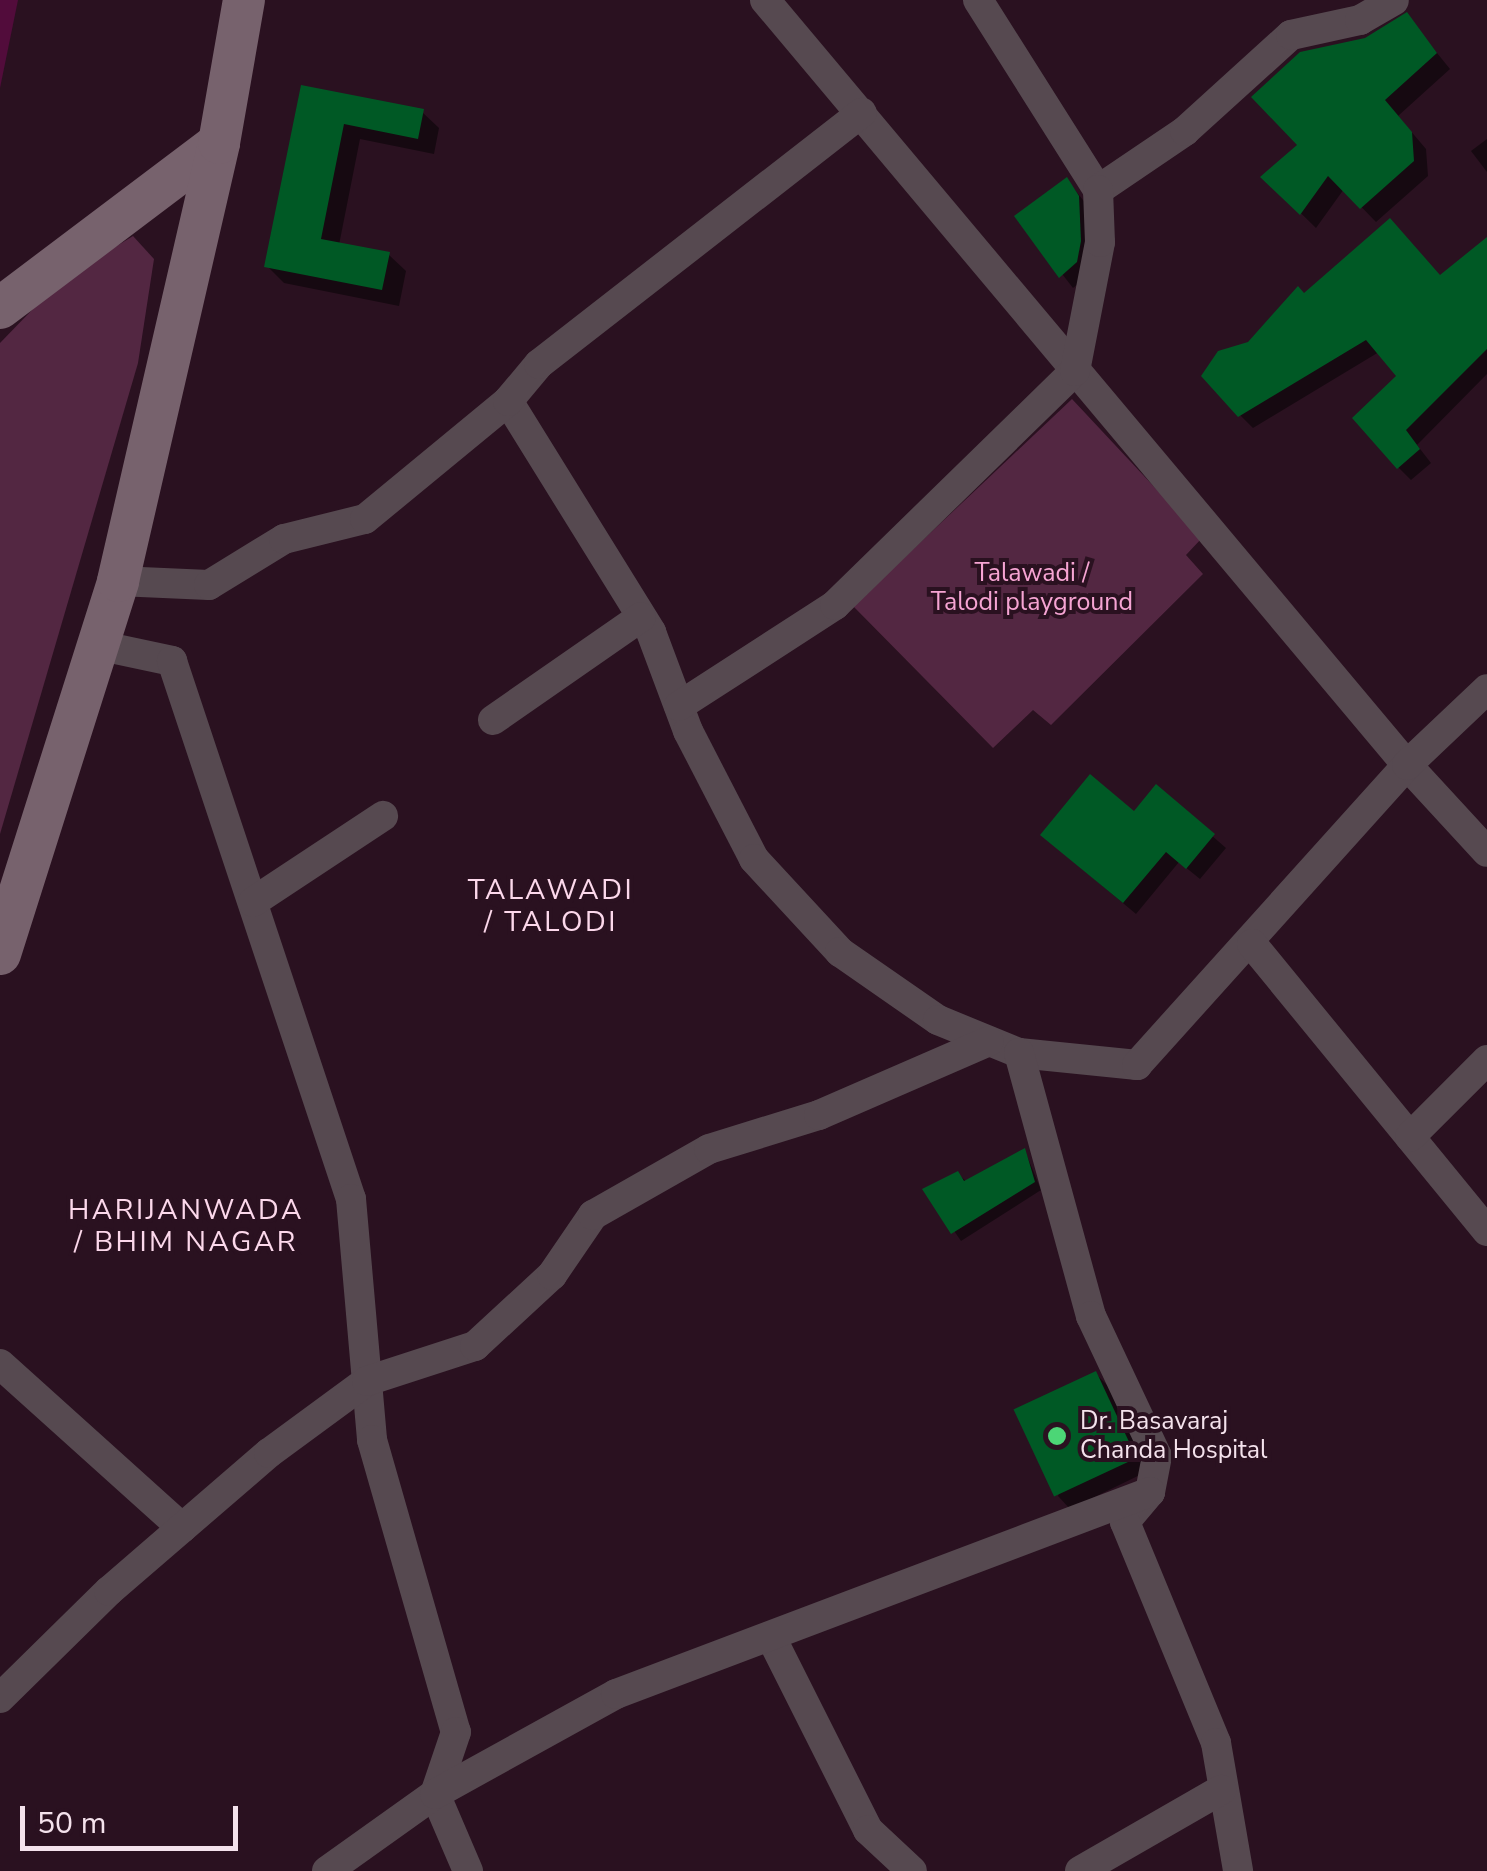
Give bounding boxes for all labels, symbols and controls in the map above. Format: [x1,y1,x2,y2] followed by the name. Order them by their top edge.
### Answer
[931,559,1133,618] park label: Talawadi / Talodi playground
[468,873,634,939] district label: TALAWADI / TALODI
[68,1193,304,1259] district label: HARIJANWADA / BHIM NAGAR
[1080,1407,1267,1466] place label: Dr. Basavaraj Chanda Hospital
[1044,1423,1070,1449] marker: Dr. Basavaraj Chanda Hospital
[25,1786,242,1848] scale bar
[37,1803,106,1844] text: 50 m

